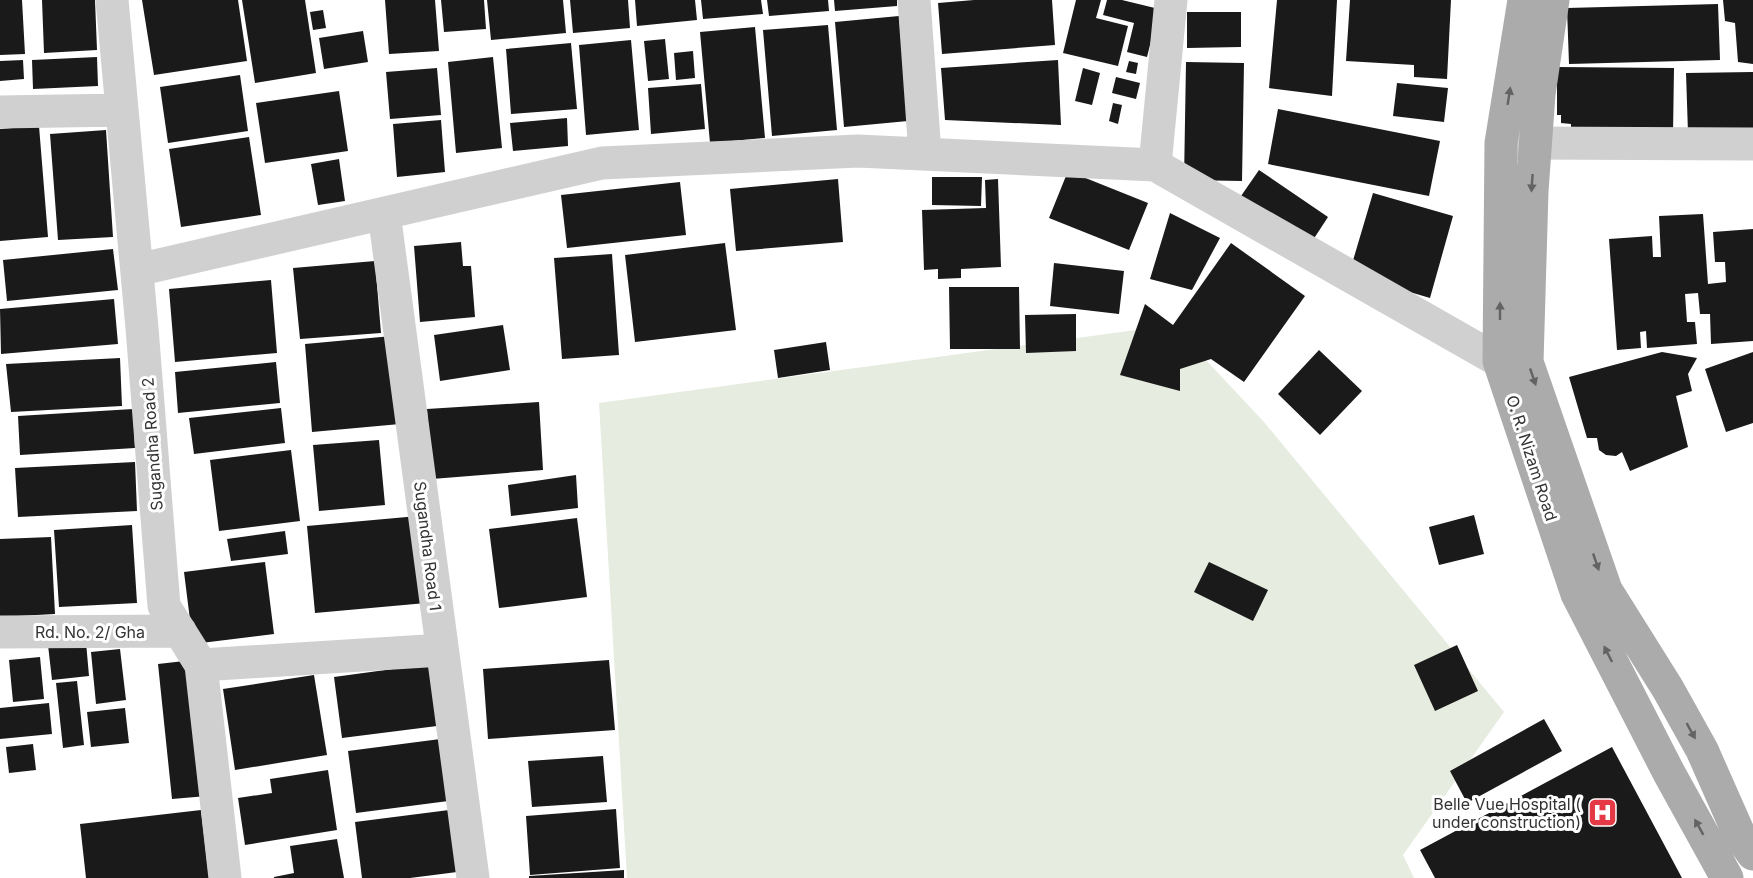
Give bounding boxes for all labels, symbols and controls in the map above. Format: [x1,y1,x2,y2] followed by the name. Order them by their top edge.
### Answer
[1504,86,1513,105] one-way arrow
[1528,174,1537,193] one-way arrow
[1495,302,1505,321] one-way arrow
[1528,368,1538,386] one-way arrow
[137,377,167,511] street label: Sugandha Road 2
[1502,393,1562,523] street label: O. R. Nizam Road
[410,480,446,612] street label: Sugandha Road 1
[1591,553,1601,571] one-way arrow
[35,622,145,642] street label: Rd. No. 2/ Gha
[1603,646,1613,663] one-way arrow
[1686,723,1696,740] one-way arrow
[1432,794,1581,832] place label: Belle Vue Hospital ( under construction)
[1586,797,1618,829] hospital icon: Belle Vue Hospital ( under construction)
[1693,819,1704,835] one-way arrow

